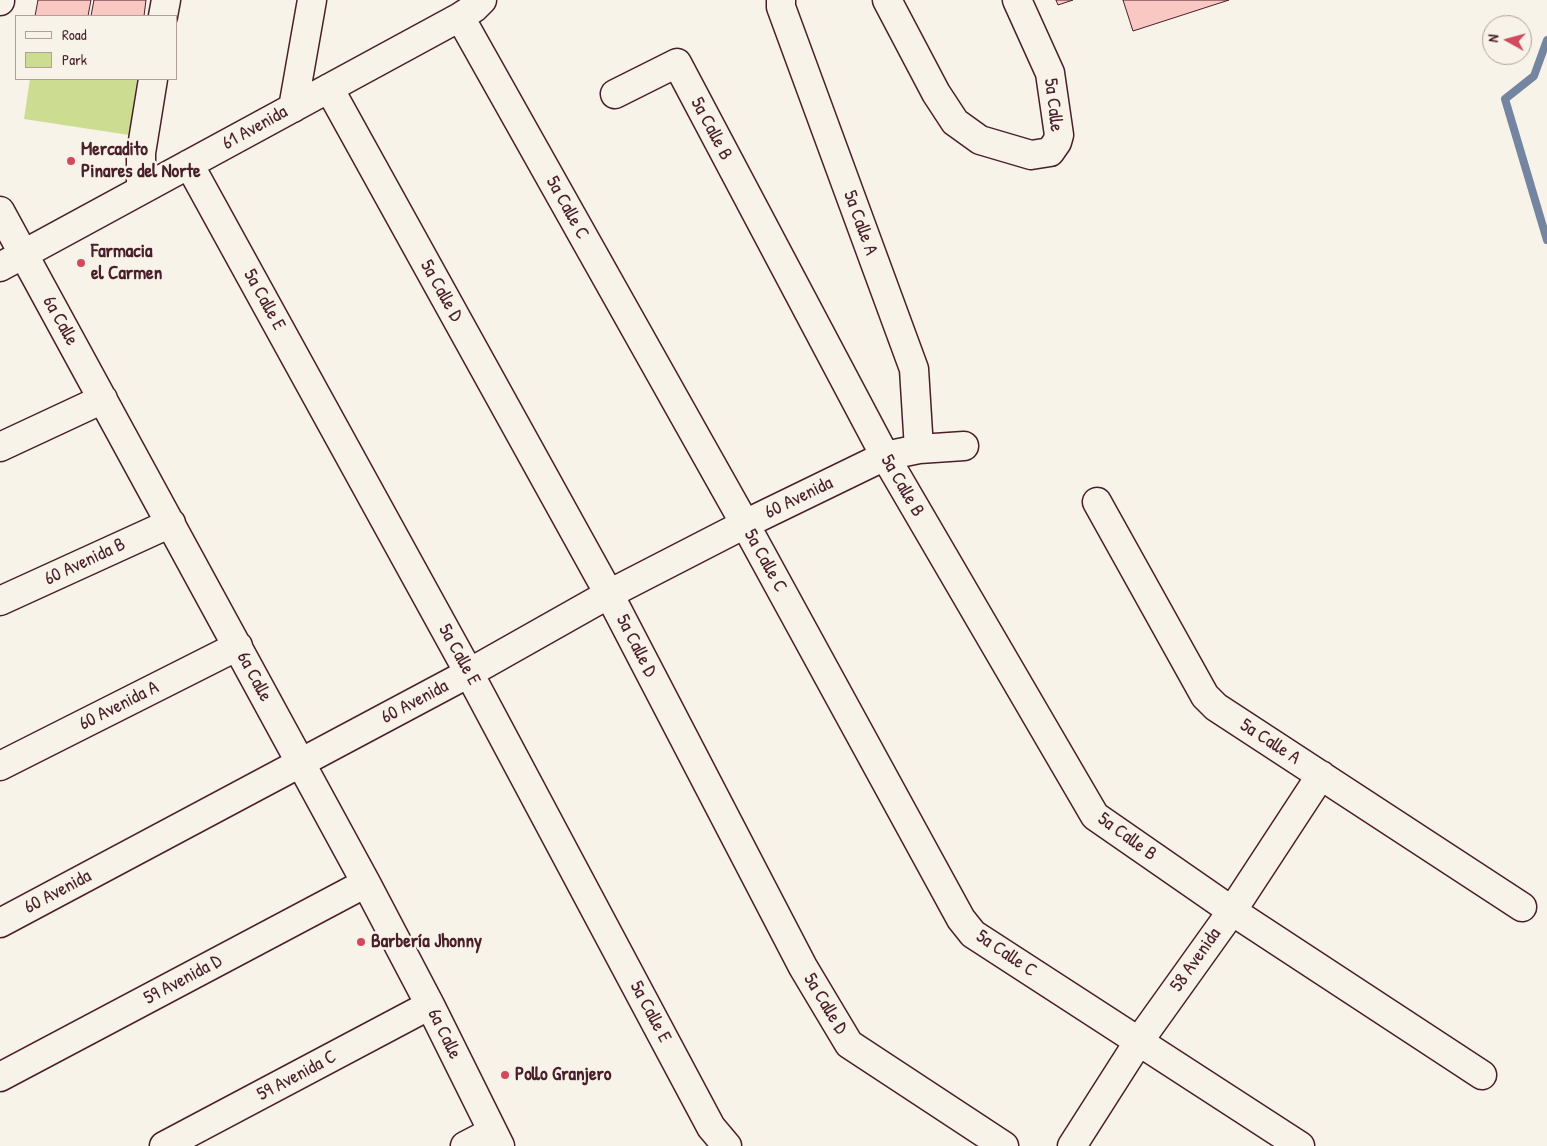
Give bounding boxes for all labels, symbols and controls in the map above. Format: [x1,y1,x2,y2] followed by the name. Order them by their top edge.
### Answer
[15,15,178,80] legend
[1482,15,1532,65] north arrow
[62,24,87,45] text: Road
[1483,33,1502,43] text: N
[62,49,87,70] text: Park
[1038,77,1068,133] street label: 5a Calle
[685,94,737,164] street label: 5a Calle B
[218,101,292,155] street label: 61 Avenida
[81,139,201,183] place label: Mercadito Pinares del Norte
[65,155,77,167] marker: Mercadito Pinares del Norte
[540,173,594,243] street label: 5a Calle C
[838,188,882,258] street label: 5a Calle A
[91,241,162,285] place label: Farmacia el Carmen
[415,256,467,326] street label: 5a Calle D
[75,257,87,269] marker: Farmacia el Carmen
[238,266,290,334] street label: 5a Calle E
[37,292,83,350] street label: 6a Calle
[875,451,929,521] street label: 5a Calle B
[761,472,837,524] street label: 60 Avenida
[738,526,792,596] street label: 5a Calle C
[41,533,129,591] street label: 60 Avenida B
[611,611,661,681] street label: 5a Calle D
[433,621,485,689] street label: 5a Calle E
[231,648,277,706] street label: 6a Calle
[378,675,452,729] street label: 60 Avenida
[75,676,163,736] street label: 60 Avenida A
[1236,714,1304,770] street label: 5a Calle A
[1093,808,1161,866] street label: 5a Calle B
[21,865,95,919] street label: 60 Avenida
[1166,924,1226,996] street label: 58 Avenida
[971,925,1041,983] street label: 5a Calle C
[371,931,482,953] place label: Barbería Jhonny
[355,936,367,948] marker: Barbería Jhonny
[140,950,226,1010] street label: 59 Avenida D
[798,969,852,1039] street label: 5a Calle D
[624,977,676,1047] street label: 5a Calle E
[422,1005,466,1063] street label: 6a Calle
[254,1046,340,1106] street label: 59 Avenida C
[515,1064,611,1086] place label: Pollo Granjero
[499,1069,511,1081] marker: Pollo Granjero

